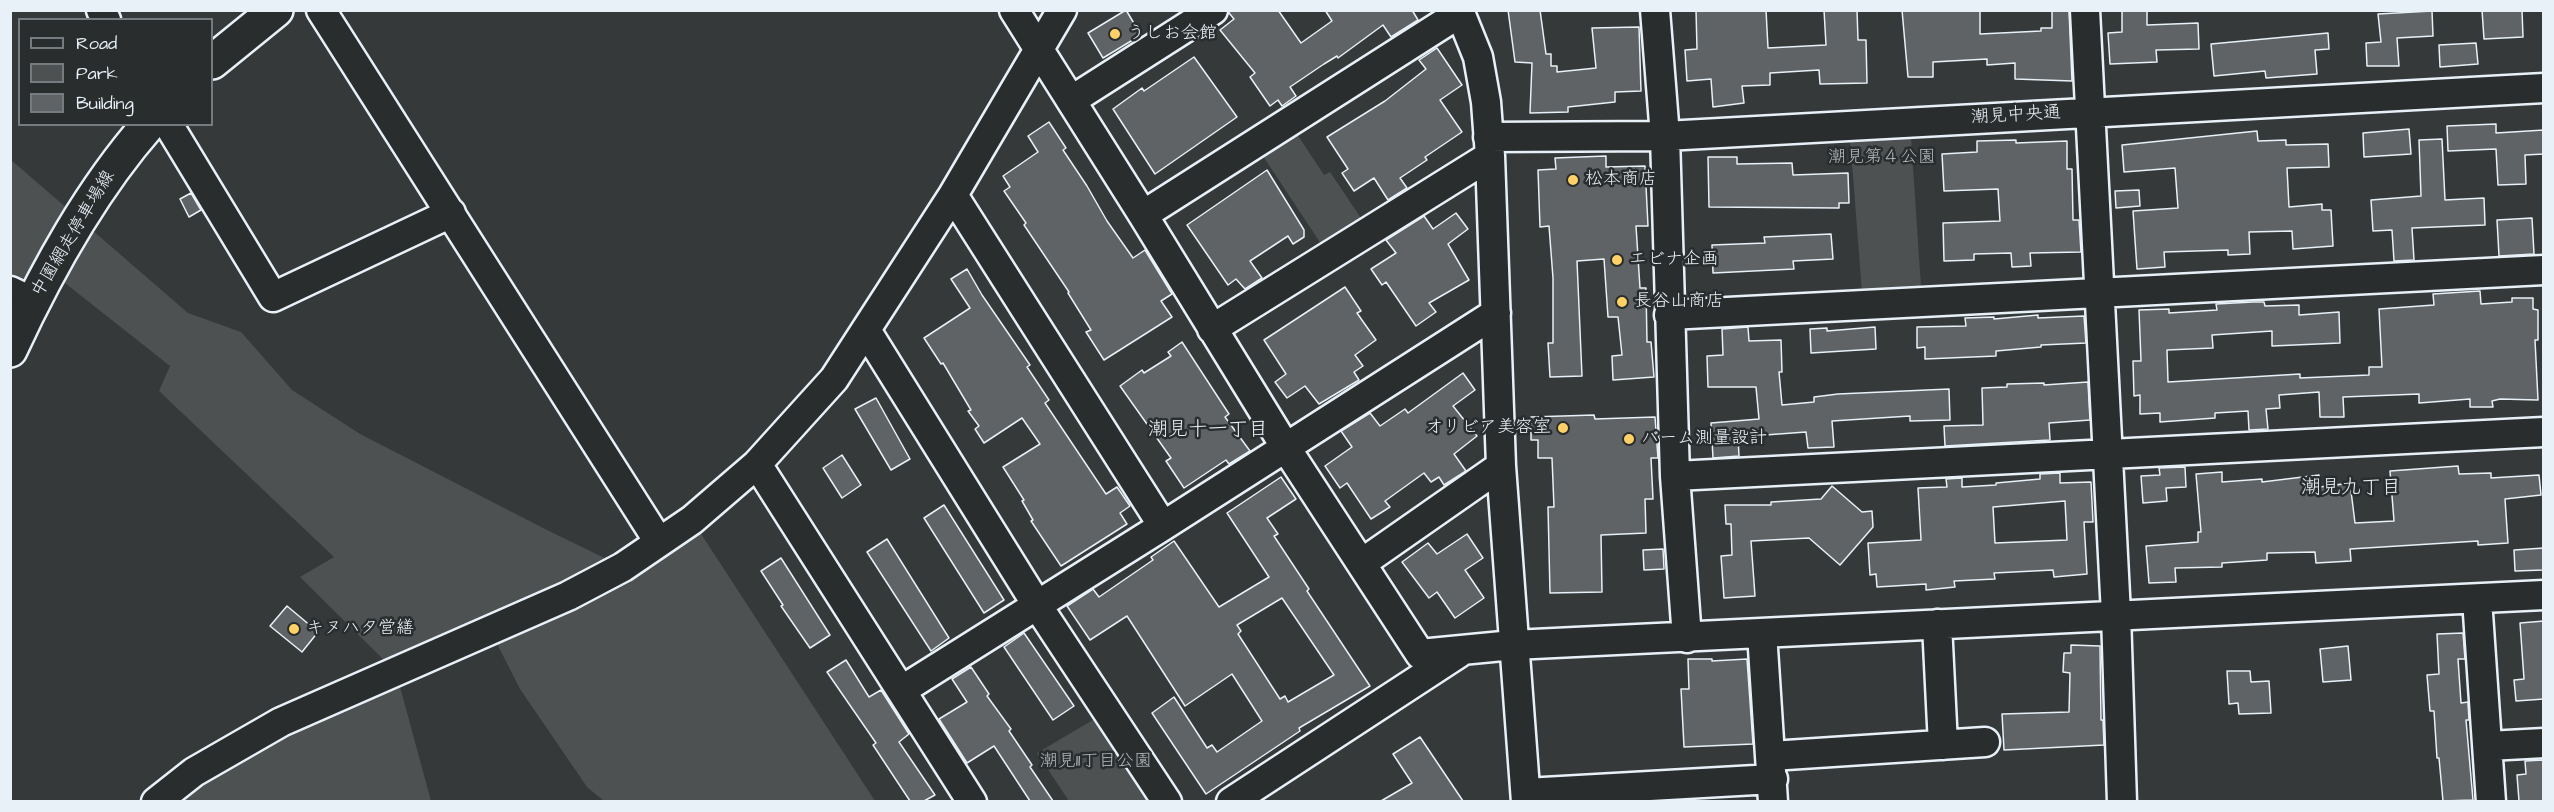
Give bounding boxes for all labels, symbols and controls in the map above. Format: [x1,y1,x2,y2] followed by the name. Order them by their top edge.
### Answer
[18,18,213,126] legend
[1127,23,1217,45] place label: うしお会館
[1108,27,1122,41] marker: うしお会館
[76,31,117,56] text: Road
[76,61,118,86] text: Park
[76,91,134,116] text: Building
[1970,103,2062,129] street label: 潮見中央通
[1828,147,1936,169] park label: 潮見第４公園
[28,167,120,301] street label: 中園網走停車場線
[1585,169,1657,191] place label: 松本商店
[1566,173,1580,187] marker: 松本商店
[1629,249,1719,271] place label: エビナ企画
[1610,253,1624,267] marker: エビナ企画
[1634,291,1724,313] place label: 長谷山商店
[1615,295,1629,309] marker: 長谷山商店
[1425,417,1551,439] place label: オリビア美容室
[1148,419,1268,443] district label: 潮見十一丁目
[1556,421,1570,435] marker: オリビア美容室
[1641,428,1767,450] place label: バーム測量設計
[1622,432,1636,446] marker: バーム測量設計
[2301,477,2401,501] district label: 潮見九丁目
[306,618,414,640] place label: キヌハタ営繕
[287,622,301,636] marker: キヌハタ営繕
[1040,751,1152,773] park label: 潮見11丁目公園

